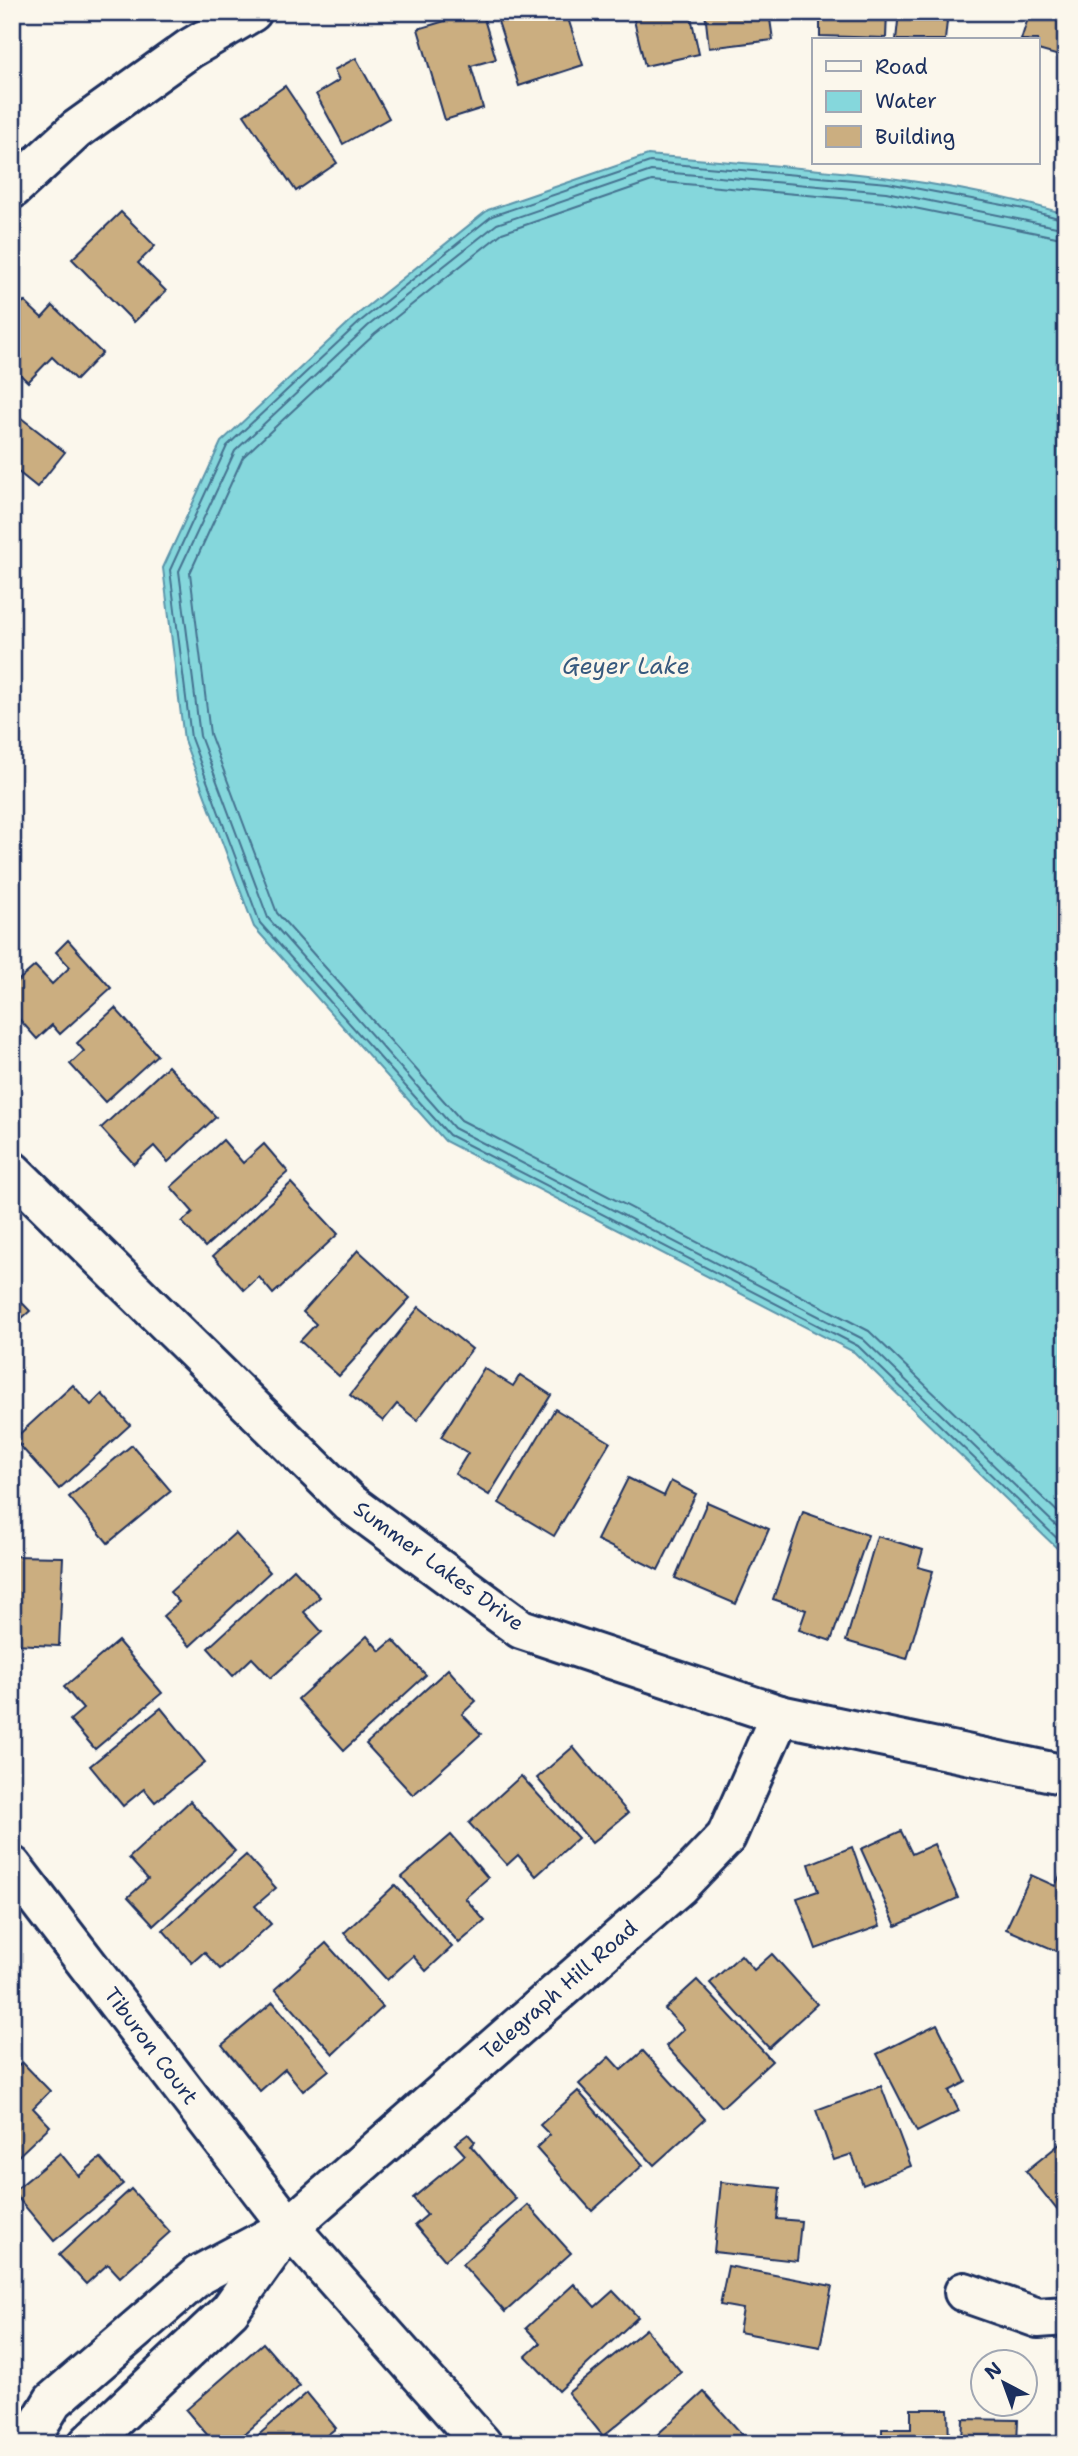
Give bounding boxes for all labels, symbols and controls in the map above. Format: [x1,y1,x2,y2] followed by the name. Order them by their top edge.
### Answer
[812,38,1040,164] legend
[875,53,928,81] text: Road
[875,87,937,115] text: Water
[875,123,955,151] text: Building
[562,651,690,681] water label: Geyer Lake
[348,1495,530,1637] street label: Summer Lakes Drive
[475,1914,643,2066] street label: Telegraph Hill Road
[98,1982,204,2110] street label: Tiburon Court
[970,2348,1040,2418] north arrow
[979,2356,1007,2385] text: N

